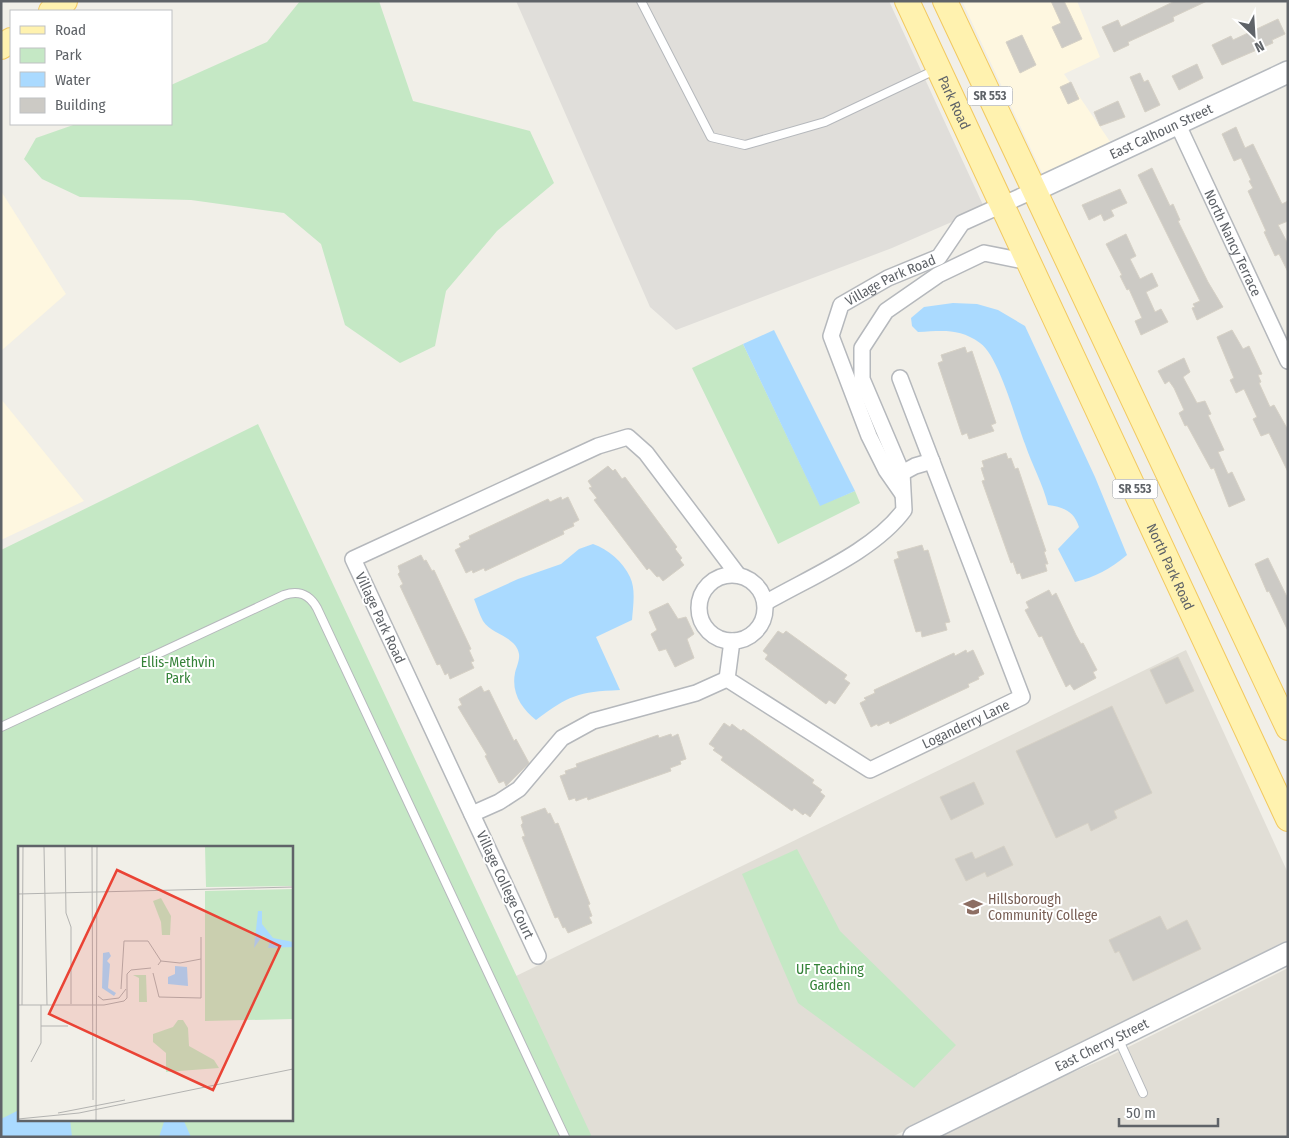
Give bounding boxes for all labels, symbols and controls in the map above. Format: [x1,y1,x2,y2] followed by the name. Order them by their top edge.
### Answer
[10,10,172,125] legend
[1229,10,1279,60] north arrow
[55,21,86,39] text: Road
[1252,37,1267,56] text: N
[55,46,82,64] text: Park
[55,71,91,89] text: Water
[934,73,974,132] street label: Park Road
[968,86,1012,105] road number: SR 553
[55,96,106,114] text: Building
[1107,100,1216,163] street label: East Calhoun Street
[1201,187,1265,299] street label: North Nancy Terrace
[842,251,938,309] street label: Village Park Road
[1112,479,1158,498] road number: SR 553
[1143,521,1198,613] street label: North Park Road
[351,570,409,666] street label: Village Park Road
[141,654,215,687] park label: Ellis-Methvin Park
[919,696,1012,752] street label: Loganderry Lane
[473,828,538,942] street label: Village College Court
[18,846,292,1120] inset map
[988,891,1098,924] place label: Hillsborough Community College
[962,896,984,918] school or university icon: Hillsborough Community College
[796,961,864,994] park label: UF Teaching Garden
[1052,1014,1151,1075] street label: East Cherry Street
[1119,1096,1218,1128] scale bar
[1126,1104,1156,1122] text: 50 m

